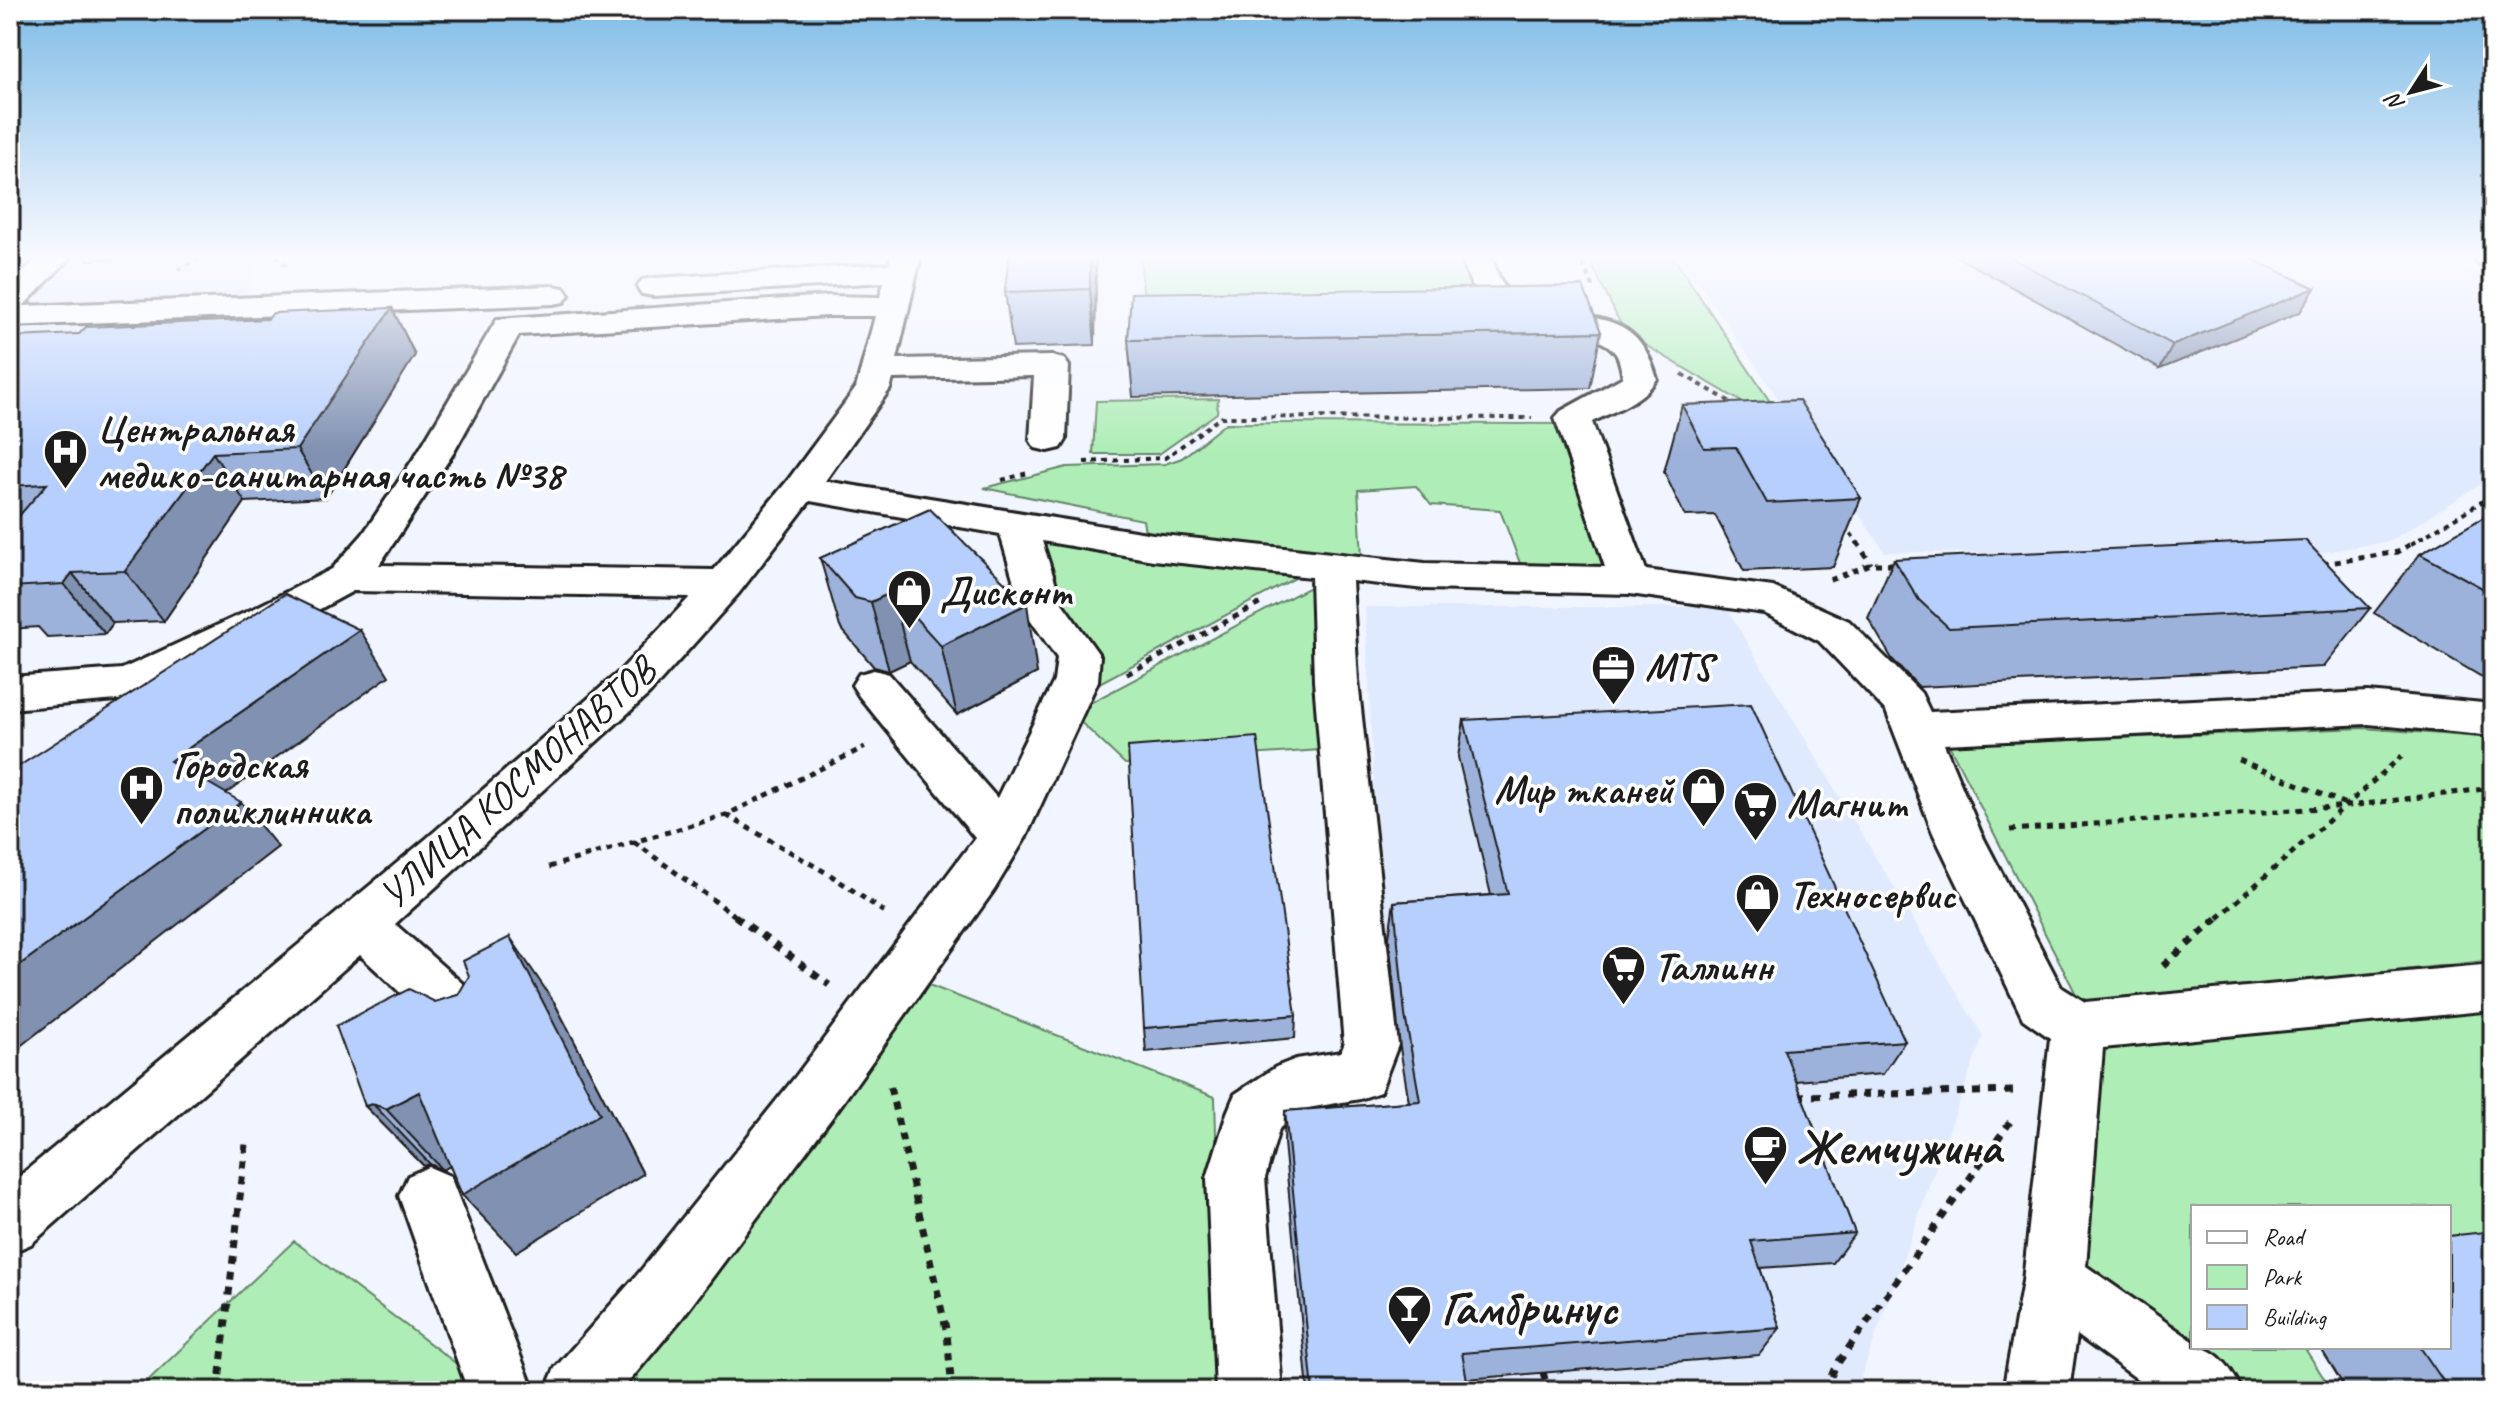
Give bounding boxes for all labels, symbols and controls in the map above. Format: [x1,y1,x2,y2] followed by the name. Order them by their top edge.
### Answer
[2371,52,2451,132] north arrow
[2378,87,2411,117] text: N
[97,404,568,500] place label: Центральная медико-санитарная часть №38
[42,428,90,491] hospital icon: Центральная медико-санитарная часть №38
[940,567,1074,617] place label: Дисконт
[885,568,933,631] shop icon: Дисконт
[1645,642,1718,692] place label: MTS
[369,643,668,920] street label: УЛИЦА КОСМОНАВТОВ
[1590,643,1638,706] office icon: MTS
[173,740,373,836] place label: Городская поликлинника
[118,764,166,827] hospital icon: Городская поликлинника
[1495,765,1676,815] place label: Мир тканей
[1680,766,1728,829] shop icon: Мир тканей
[1787,779,1909,829] place label: Магнит
[1732,780,1780,843] supermarket icon: Магнит
[1789,870,1956,920] place label: Техносервис
[1734,871,1782,934] shop icon: Техносервис
[1654,942,1775,992] place label: Таллинн
[1599,943,1647,1006] supermarket icon: Таллинн
[1797,1117,2004,1177] place label: Жемчужина
[1742,1123,1790,1186] cafe icon: Жемчужина
[2191,1205,2451,1349] legend
[2263,1222,2307,1252] text: Road
[2263,1262,2303,1292] text: Park
[1441,1278,1619,1338] place label: Гамбринус
[1386,1284,1434,1347] bar icon: Гамбринус
[2263,1302,2328,1332] text: Building

